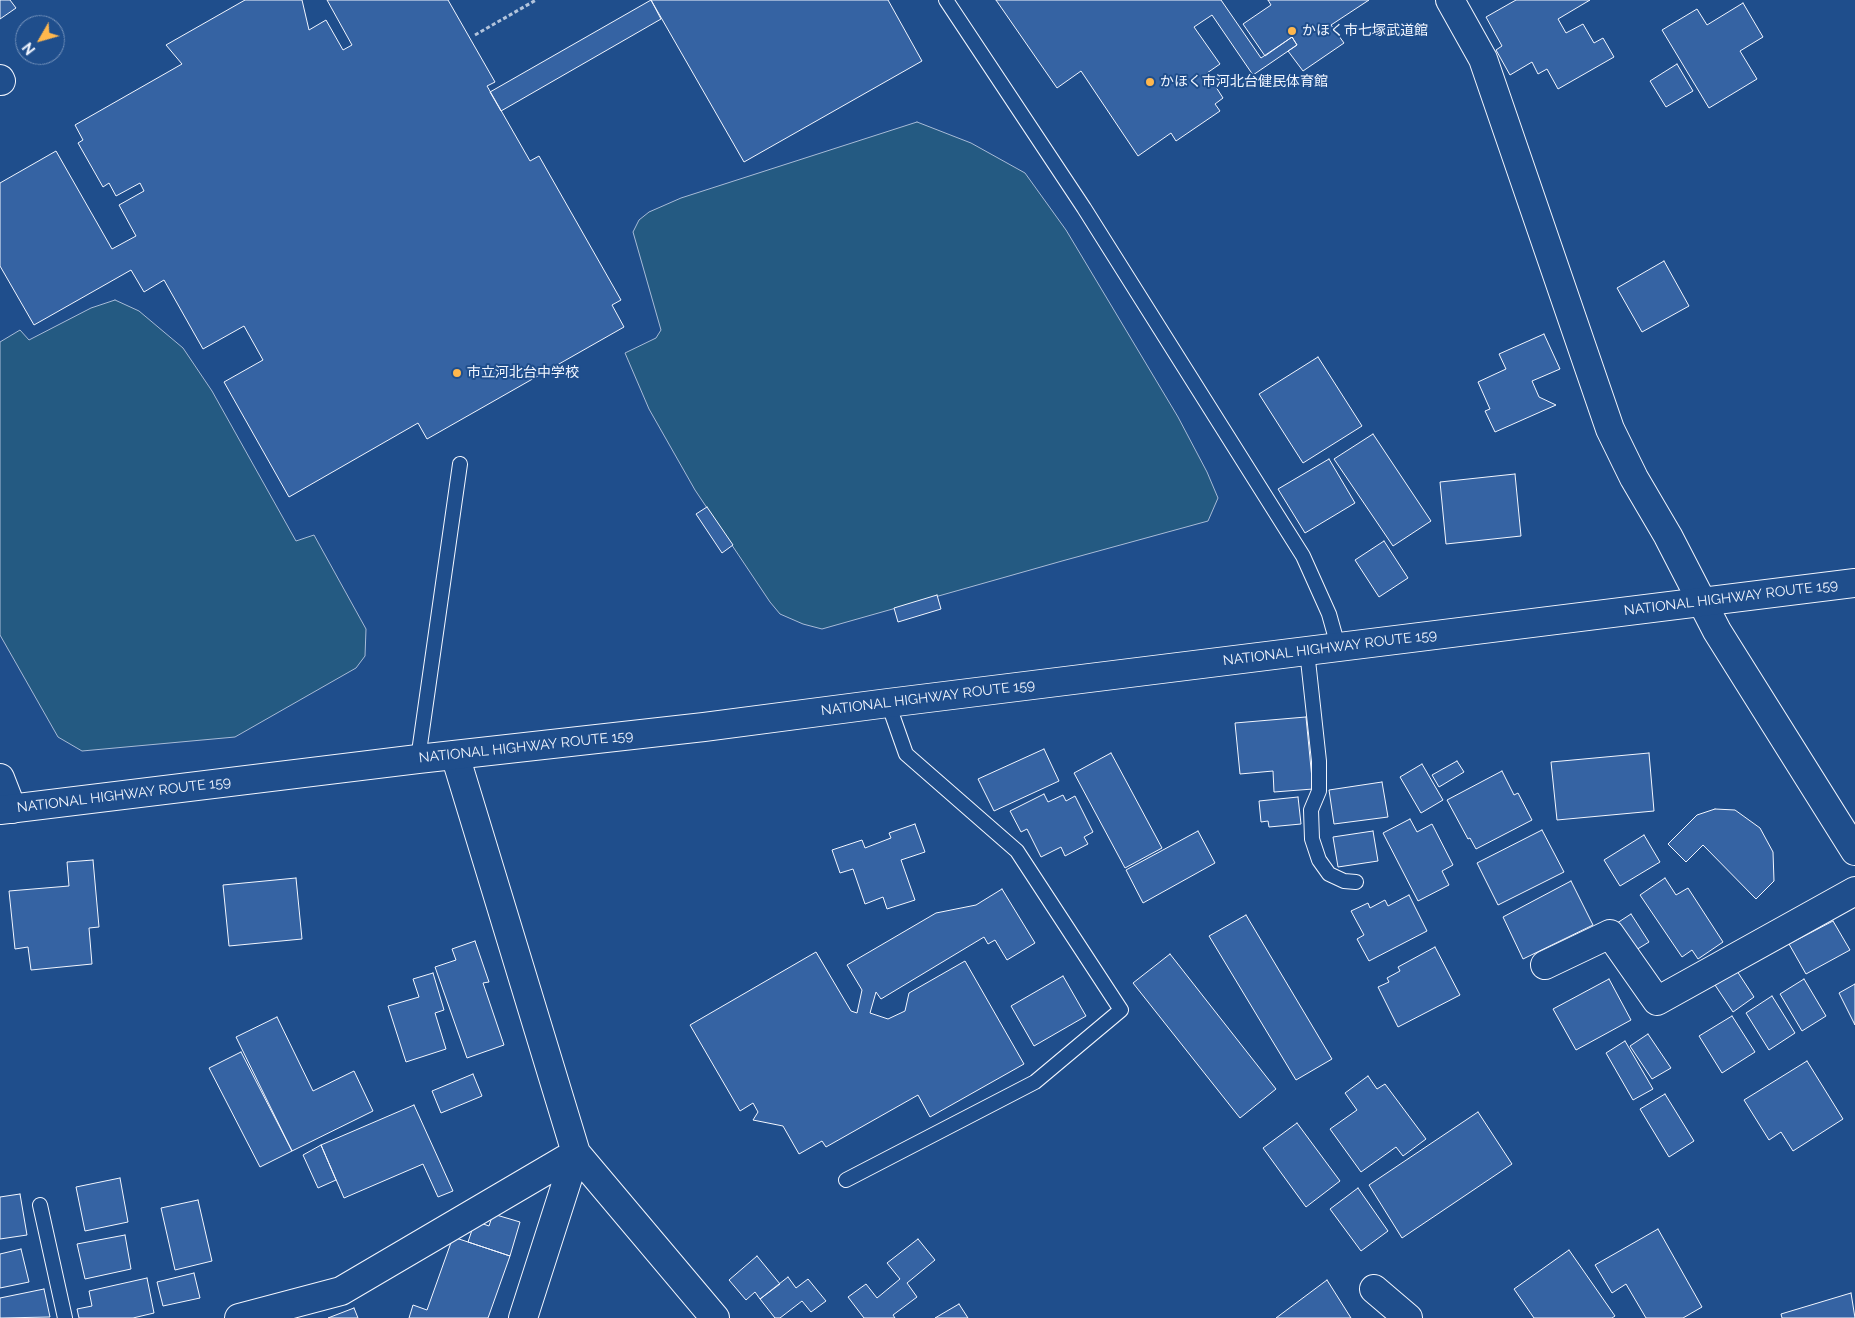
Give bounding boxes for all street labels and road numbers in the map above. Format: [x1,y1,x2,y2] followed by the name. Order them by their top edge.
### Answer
[1623,577,1839,619] street label: NATIONAL HIGHWAY ROUTE 159
[1222,627,1438,669] street label: NATIONAL HIGHWAY ROUTE 159
[820,677,1036,719] street label: NATIONAL HIGHWAY ROUTE 159
[418,727,634,767] street label: NATIONAL HIGHWAY ROUTE 159
[16,774,232,816] street label: NATIONAL HIGHWAY ROUTE 159

